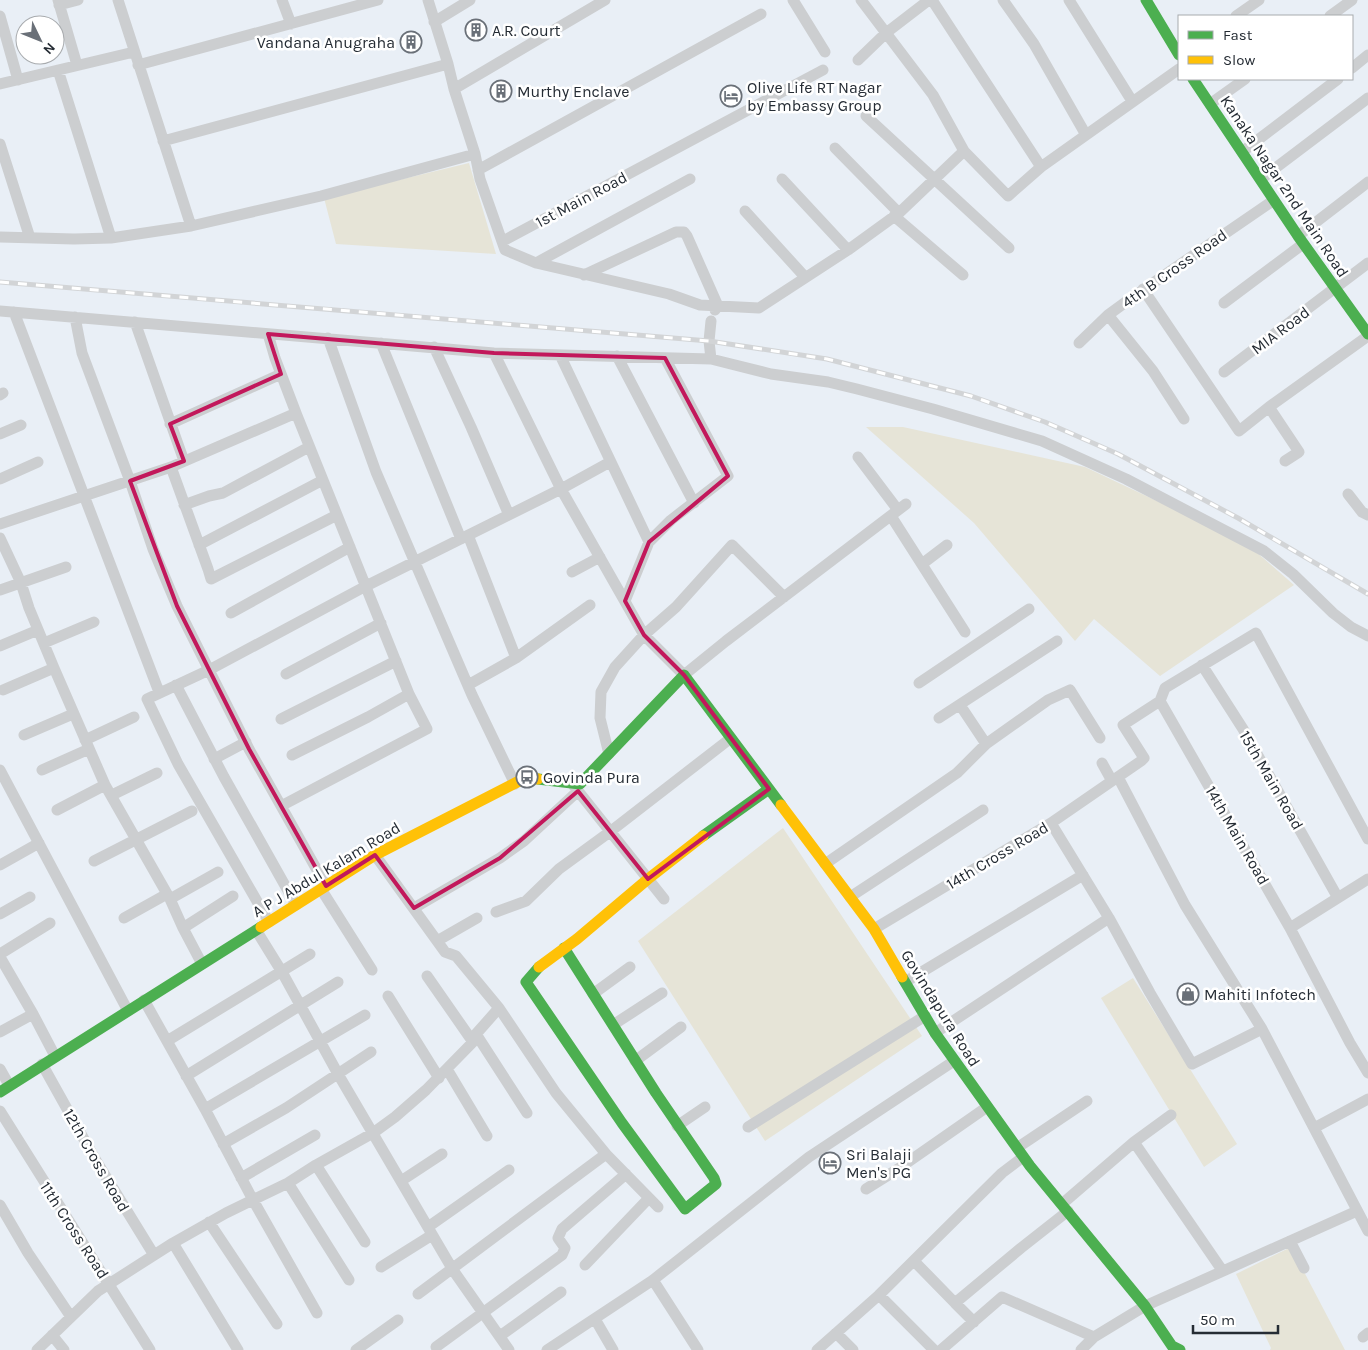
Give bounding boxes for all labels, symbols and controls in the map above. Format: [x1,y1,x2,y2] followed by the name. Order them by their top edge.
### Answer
[15,15,65,65] north arrow
[1178,15,1353,80] legend
[464,18,488,42] building icon: A.R. Court
[492,21,561,40] place label: A.R. Court
[1223,26,1253,44] text: Fast
[399,30,423,54] building icon: Vandana Anugraha
[257,33,395,52] place label: Vandana Anugraha
[39,39,59,58] text: N
[1223,51,1255,69] text: Slow
[747,78,882,115] place label: Olive Life RT Nagar by Embassy Group
[489,79,513,103] building icon: Murthy Enclave
[517,82,629,101] place label: Murthy Enclave
[719,84,743,108] hotel icon: Olive Life RT Nagar by Embassy Group
[1216,92,1353,281] street label: Kanaka Nagar 2nd Main Road
[532,167,630,232] street label: 1st Main Road
[1118,225,1230,312] street label: 4th B Cross Road
[1247,302,1313,358] street label: MIA Road
[1236,727,1308,833] street label: 15th Main Road
[515,765,539,789] bus stop icon: Govinda Pura
[543,768,640,787] place label: Govinda Pura
[1202,782,1274,888] street label: 14th Main Road
[249,818,404,921] street label: A P J Abdul Kalam Road
[943,818,1052,893] street label: 14th Cross Road
[897,946,984,1070] street label: Govindapura Road
[1176,982,1200,1006] shop icon: Mahiti Infotech
[1204,985,1316,1004] place label: Mahiti Infotech
[59,1105,134,1215] street label: 12th Cross Road
[846,1145,912,1182] place label: Sri Balaji Men's PG
[818,1151,842,1175] hotel icon: Sri Balaji Men's PG
[36,1178,113,1282] street label: 11th Cross Road
[1193,1302,1278,1334] scale bar
[1200,1311,1235,1329] text: 50 m

